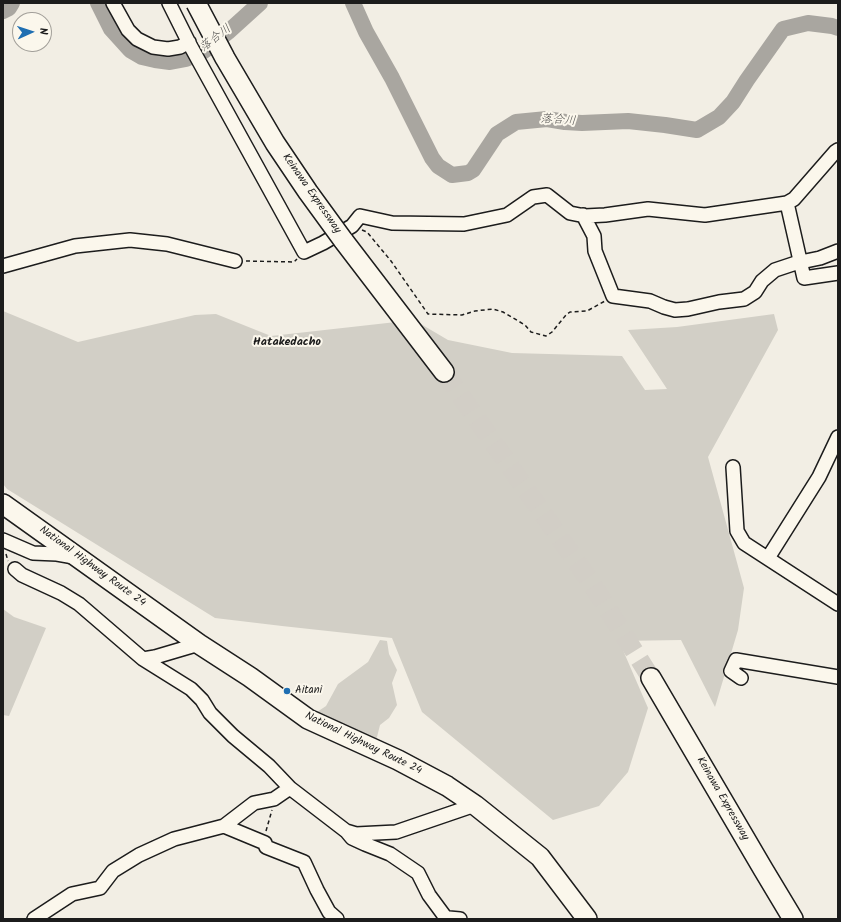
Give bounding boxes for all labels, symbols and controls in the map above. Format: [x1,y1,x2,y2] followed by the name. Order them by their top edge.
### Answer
[12,12,52,52] north arrow
[197,22,235,56] water label: 落合川
[34,27,52,35] text: N
[540,113,576,129] water label: 落合川
[279,152,343,236] street label: Keinawa Expressway
[253,336,321,350] district label: Hatakedacho
[36,524,148,610] street label: National Highway Route 24
[295,684,322,698] place label: Aitani
[282,686,292,696] marker: Aitani
[302,710,424,778] street label: National Highway Route 24
[693,755,751,843] street label: Keinawa Expressway

